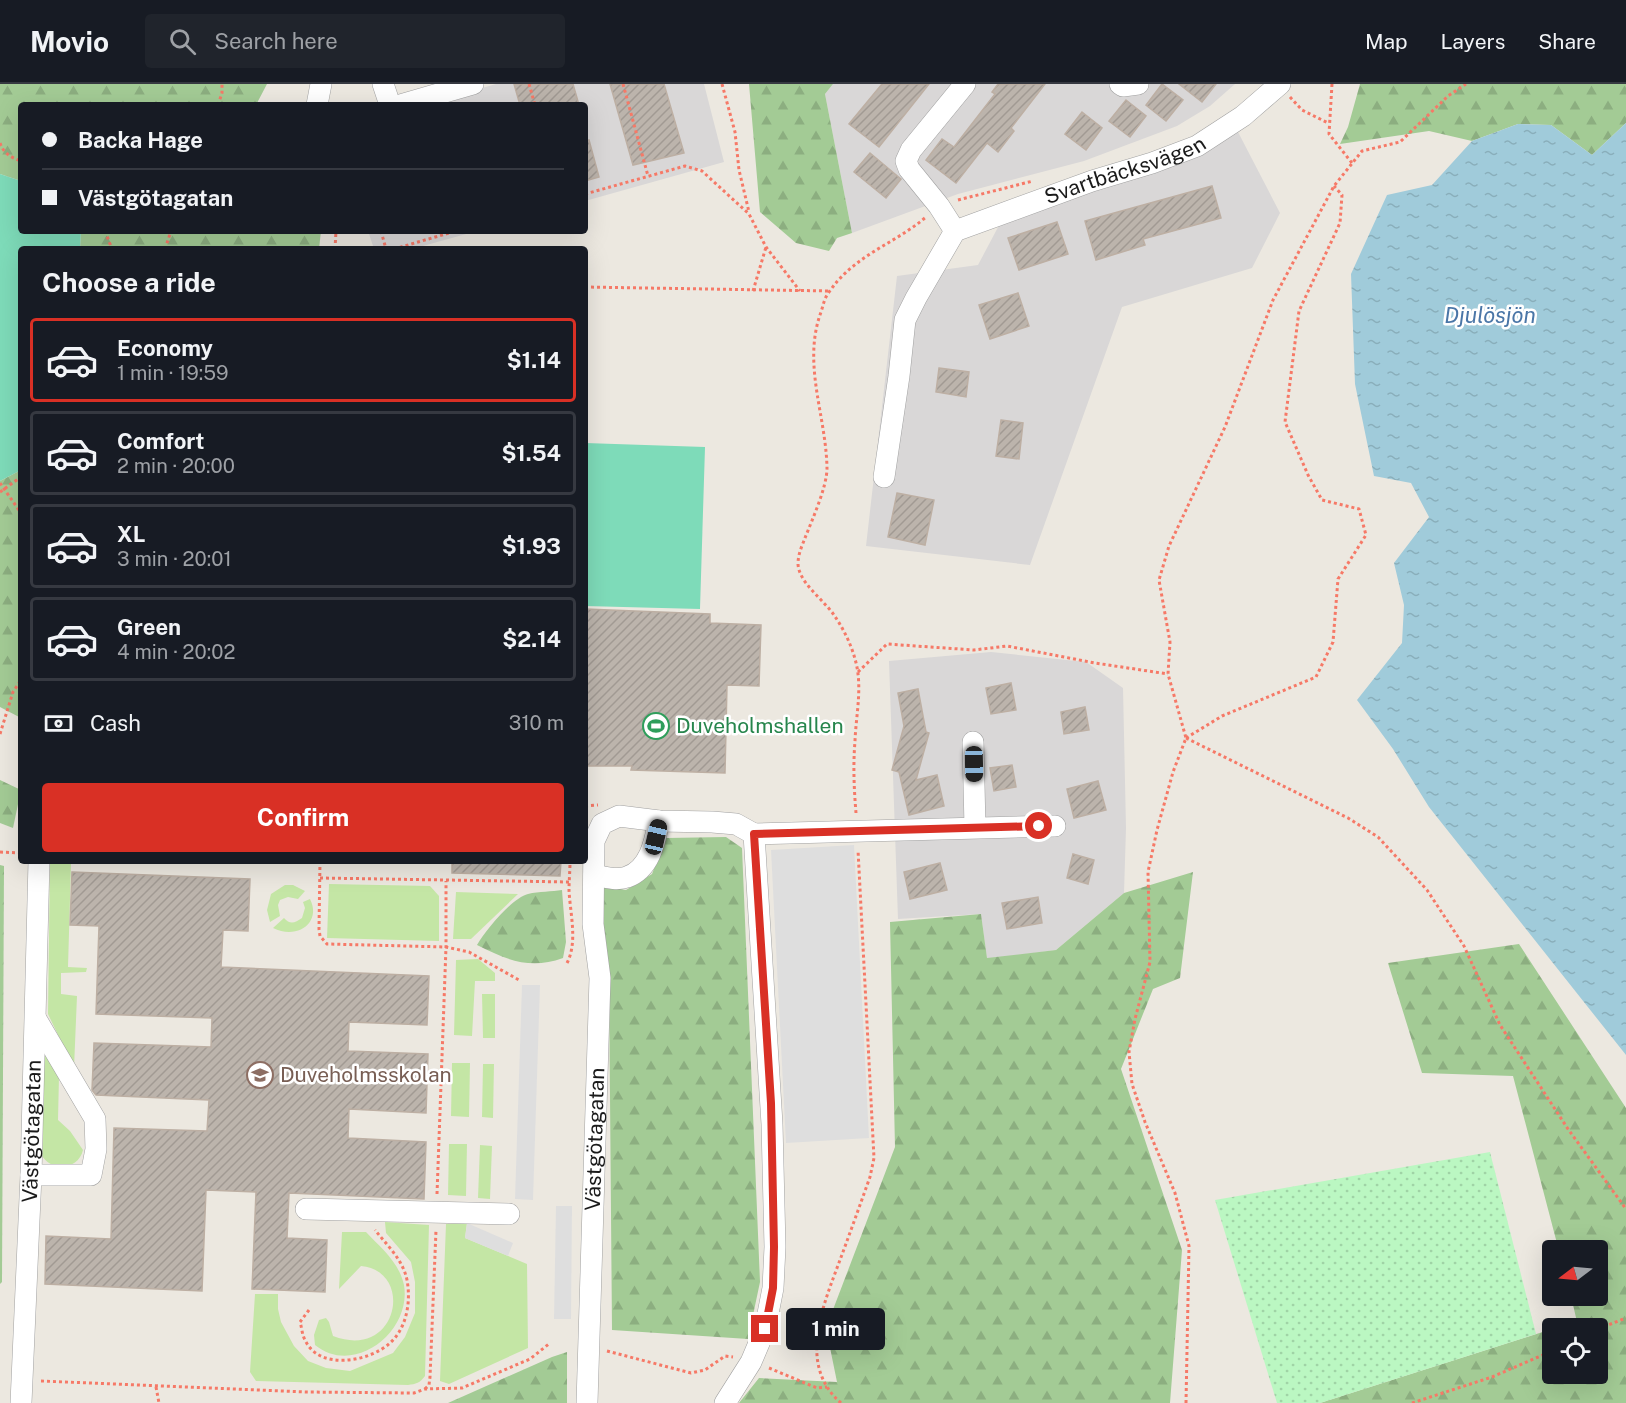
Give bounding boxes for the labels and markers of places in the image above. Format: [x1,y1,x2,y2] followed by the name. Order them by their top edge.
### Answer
[641,711,671,741] sports icon: Duveholmshallen
[676,713,844,738] place label: Duveholmshallen
[245,1060,275,1090] school or university icon: Duveholmsskolan
[280,1062,452,1087] place label: Duveholmsskolan

